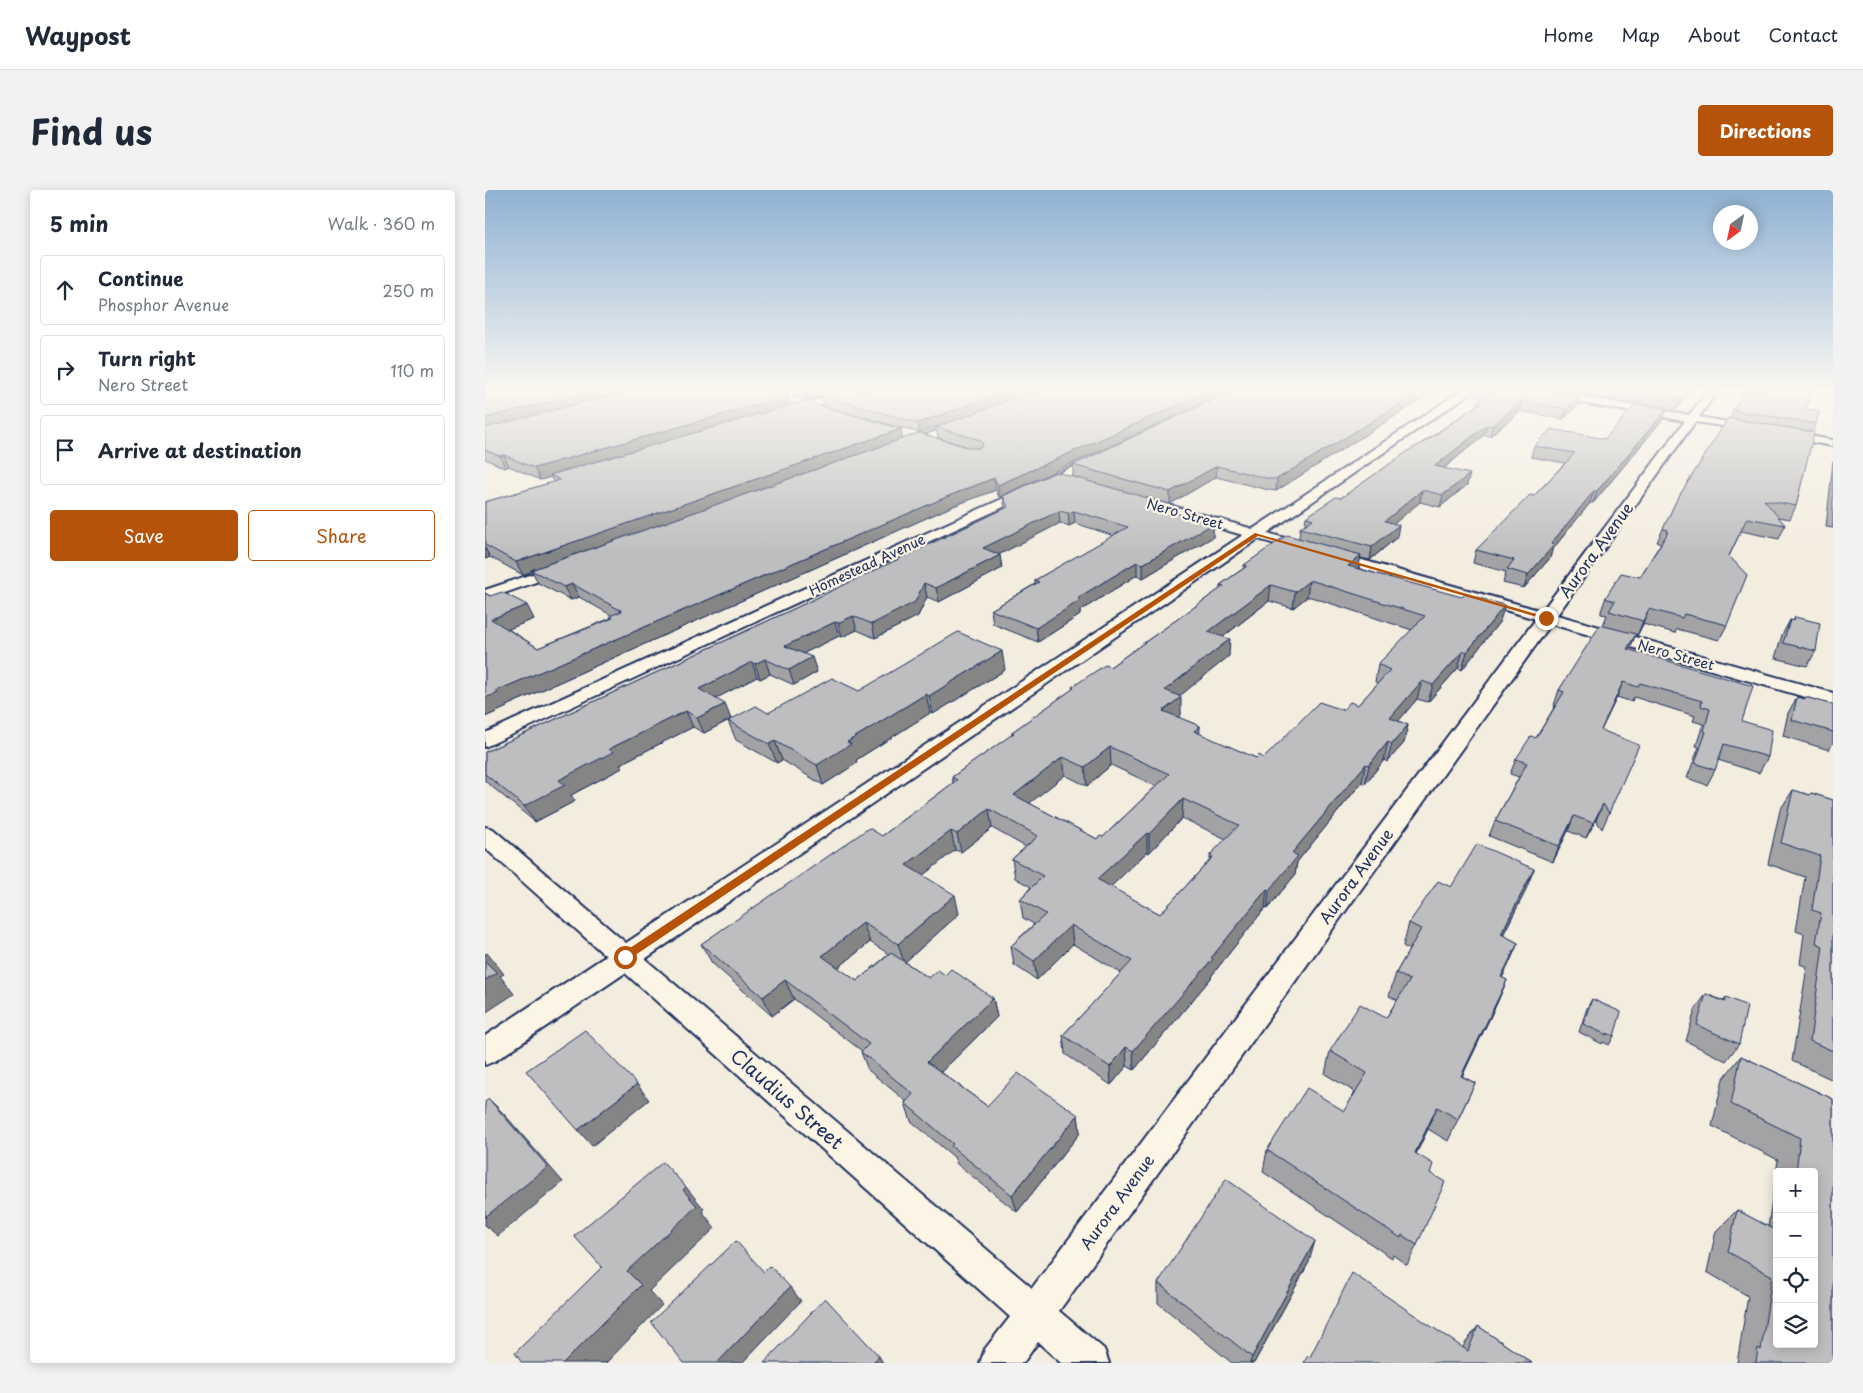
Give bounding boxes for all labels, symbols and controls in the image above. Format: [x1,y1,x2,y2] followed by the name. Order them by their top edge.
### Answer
[25,17,131,53] text: Waypost
[1543,21,1593,48] text: Home
[1621,21,1660,48] text: Map
[1688,21,1740,48] text: About
[1768,21,1838,48] text: Contact
[30,104,152,157] text: Find us
[1698,105,1833,156] button: Directions
[1713,205,1758,250] north arrow
[50,207,108,239] text: 5 min
[328,211,435,235] text: Walk · 360 m
[98,264,184,292] text: Continue
[51,276,79,304] icon: ahead
[383,278,434,302] text: 250 m
[98,292,229,316] text: Phosphor Avenue
[98,344,196,372] text: Turn right
[51,356,79,384] icon: right
[391,358,434,382] text: 110 m
[98,372,188,396] text: Nero Street
[51,436,79,464] icon: arrive
[98,436,302,464] text: Arrive at destination
[1144,493,1226,535] street label: Nero Street
[1552,496,1638,602] street label: Aurora Avenue
[50,510,238,561] button: Save
[248,510,435,561] button: Share
[805,528,929,601] street label: Homestead Avenue
[1535,607,1558,630] route end
[1635,634,1717,676] street label: Nero Street
[1312,822,1398,928] street label: Aurora Avenue
[614,946,637,969] route start
[725,1041,850,1155] street label: Claudius Street
[1073,1148,1159,1254] street label: Aurora Avenue
[1773,1168,1818,1348] map controls
[1773,1168,1818,1213] button: +
[1773,1213,1818,1258] button: −
[1773,1258,1818,1303] button: locate
[1773,1303,1818,1348] button: layers

